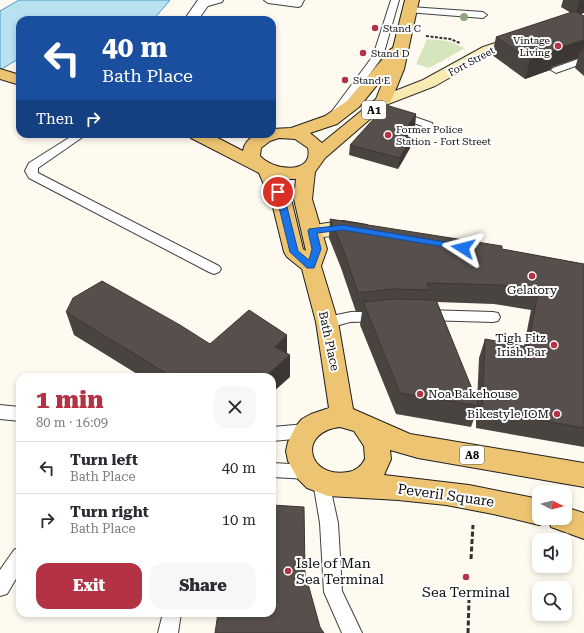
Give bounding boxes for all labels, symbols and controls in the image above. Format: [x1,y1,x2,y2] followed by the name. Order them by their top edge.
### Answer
[370,23,380,33] marker: Stand C
[383,23,421,34] place label: Stand C
[102,31,167,64] text: 40 m
[36,32,88,84] icon: left
[513,35,551,58] place label: Vintage Living
[553,41,563,51] marker: Vintage Living
[446,45,497,78] street label: Fort Street
[358,48,368,58] marker: Stand D
[371,48,410,59] place label: Stand D
[102,65,193,86] text: Bath Place
[340,75,350,85] marker: Stand E
[353,75,390,86] place label: Stand E
[362,101,386,119] road number: A1
[82,108,104,130] icon: right
[36,110,74,128] text: Then
[396,124,491,147] place label: Former Police Station - Fort Street
[383,130,393,140] marker: Former Police Station - Fort Street
[261,175,295,209] pin
[267,181,289,203] icon: arrive
[442,227,484,269] position arrow
[527,271,537,281] marker: Gelatory
[507,283,558,297] place label: Gelatory
[316,310,342,373] street label: Bath Place
[495,331,546,359] place label: Tigh Fitz Irish Bar
[549,340,559,350] marker: Tigh Fitz Irish Bar
[36,386,103,414] text: 1 min
[214,386,256,428] button: close
[428,387,518,401] place label: Noa Bakehouse
[415,389,425,399] marker: Noa Bakehouse
[467,407,549,421] place label: Bikestyle IOM
[552,409,562,419] marker: Bikestyle IOM
[36,415,108,430] text: 80 m · 16:09
[460,446,484,464] road number: A8
[70,451,138,469] text: Turn left
[36,457,58,479] icon: left
[222,459,256,477] text: 40 m
[70,469,136,484] text: Bath Place
[397,480,496,510] street label: Peveril Square
[532,485,572,525] north arrow
[532,485,572,621] map controls
[70,503,149,521] text: Turn right
[36,509,58,531] icon: right
[222,511,256,529] text: 10 m
[70,521,136,536] text: Bath Place
[532,533,572,573] button: sound
[296,555,384,587] place label: Isle of Man Sea Terminal
[36,563,142,609] button: Exit
[150,563,256,609] button: Share
[283,566,293,576] marker: Isle of Man Sea Terminal
[461,572,471,582] marker: Sea Terminal
[532,581,572,621] button: search
[422,584,511,600] place label: Sea Terminal

